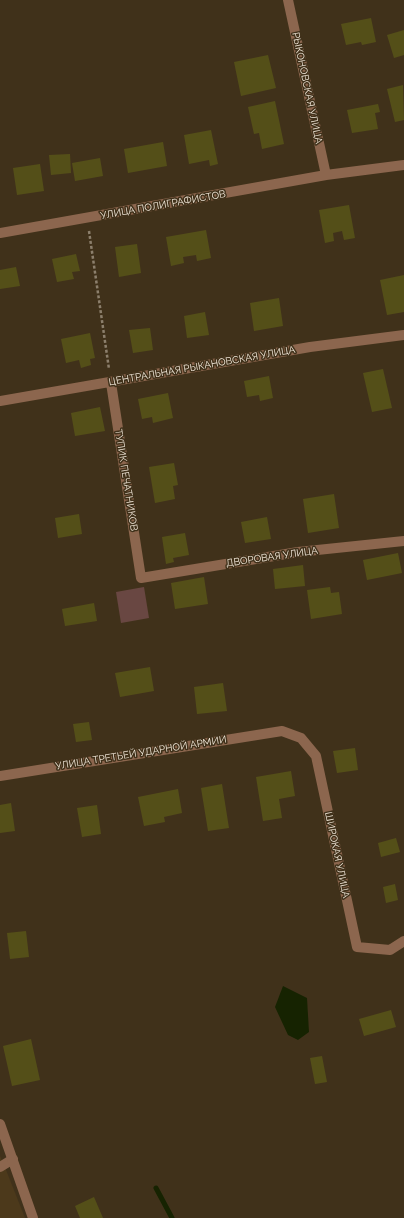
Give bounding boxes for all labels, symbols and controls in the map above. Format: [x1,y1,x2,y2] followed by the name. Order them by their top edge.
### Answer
[289,31,325,145] street label: РЫКОНОВСКАЯ УЛИЦА
[99,188,227,222] street label: УЛИЦА ПОЛИГРАФИСТОВ
[108,344,296,388] street label: ЦЕНТРАЛЬНАЯ РЫКАНОВСКАЯ УЛИЦА
[112,428,140,532] street label: ТУПИК ПЕЧАТНИКОВ
[225,545,319,569] street label: ДВОРОВАЯ УЛИЦА
[55,734,227,772] street label: УЛИЦА ТРЕТЬЕЙ УДАРНОЙ АРМИИ
[322,811,352,899] street label: ШИРОКАЯ УЛИЦА

